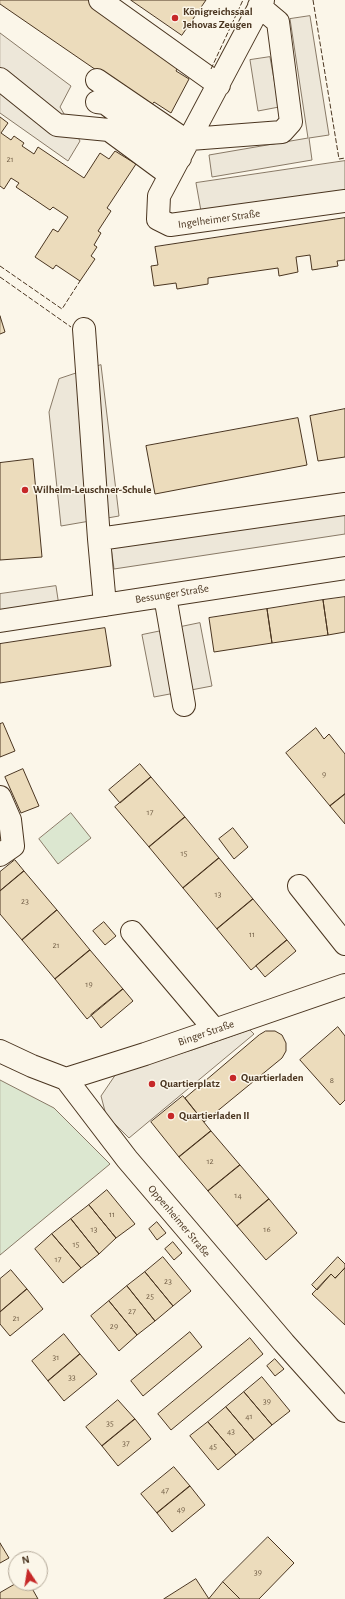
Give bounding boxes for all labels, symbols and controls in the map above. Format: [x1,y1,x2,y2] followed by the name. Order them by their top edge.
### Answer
[183,5,253,31] place label: Königreichssaal Jehovas Zeugen
[170,13,180,23] marker: Königreichssaal Jehovas Zeugen
[6,154,14,164] house number: 21
[177,207,261,231] street label: Ingelheimer Straße
[33,483,151,497] place label: Wilhelm-Leuschner-Schule
[20,485,30,495] marker: Wilhelm-Leuschner-Schule
[134,582,210,606] street label: Bessunger Straße
[322,769,326,779] house number: 9
[147,807,153,817] house number: 17
[181,848,187,858] house number: 15
[215,889,221,899] house number: 13
[21,896,29,906] house number: 23
[249,929,255,939] house number: 11
[52,940,60,950] house number: 21
[85,979,93,989] house number: 19
[176,1017,236,1049] street label: Binger Straße
[241,1071,303,1085] place label: Quartierladen
[228,1073,238,1083] marker: Quartierladen
[330,1075,334,1085] house number: 8
[160,1077,220,1091] place label: Quartierplatz
[147,1079,157,1089] marker: Quartierplatz
[179,1109,250,1123] place label: Quartierladen II
[166,1111,176,1121] marker: Quartierladen II
[206,1156,214,1166] house number: 12
[145,1182,213,1260] street label: Oppenheimer Straße
[234,1190,242,1200] house number: 14
[109,1209,115,1219] house number: 11
[91,1224,97,1234] house number: 13
[263,1224,271,1234] house number: 16
[73,1239,79,1249] house number: 15
[55,1254,61,1264] house number: 17
[164,1276,172,1286] house number: 23
[146,1291,154,1301] house number: 25
[128,1306,136,1316] house number: 27
[12,1313,20,1323] house number: 21
[110,1321,118,1331] house number: 29
[53,1352,59,1362] house number: 31
[68,1372,76,1382] house number: 33
[263,1396,271,1406] house number: 39
[245,1411,253,1421] house number: 41
[106,1418,114,1428] house number: 35
[227,1426,235,1436] house number: 43
[122,1438,130,1448] house number: 37
[209,1441,217,1451] house number: 45
[161,1485,169,1495] house number: 47
[177,1504,185,1514] house number: 49
[8,1551,48,1591] north arrow
[21,1554,30,1566] text: N
[254,1567,262,1577] house number: 39

